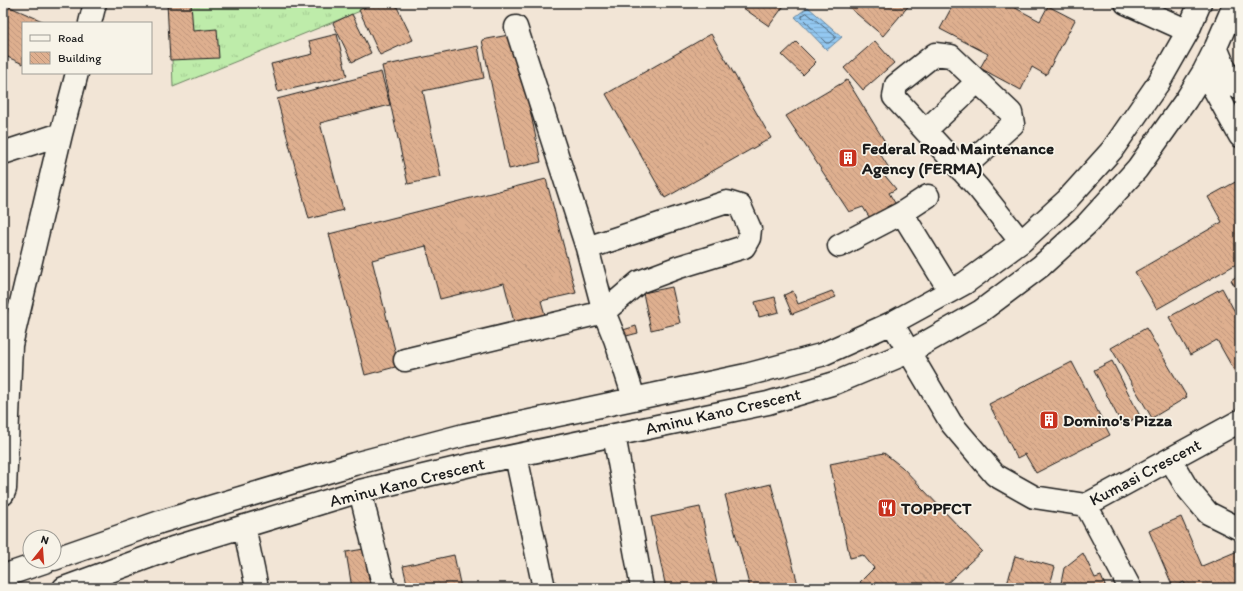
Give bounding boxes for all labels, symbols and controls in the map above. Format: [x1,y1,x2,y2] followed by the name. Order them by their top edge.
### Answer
[22,22,152,74] legend
[58,31,84,45] text: Road
[58,51,102,65] text: Building
[861,138,1054,179] place label: Federal Road Maintenance Agency (FERMA)
[837,147,859,169] building icon: Federal Road Maintenance Agency (FERMA)
[643,383,803,439] street label: Aminu Kano Crescent
[1038,409,1060,431] building icon: Domino's Pizza
[1063,410,1173,430] place label: Domino's Pizza
[1086,434,1204,510] street label: Kumasi Crescent
[327,453,487,511] street label: Aminu Kano Crescent
[876,497,898,519] restaurant icon: TOPPFCT
[900,498,972,518] place label: TOPPFCT
[22,529,62,569] north arrow
[39,533,50,547] text: N

